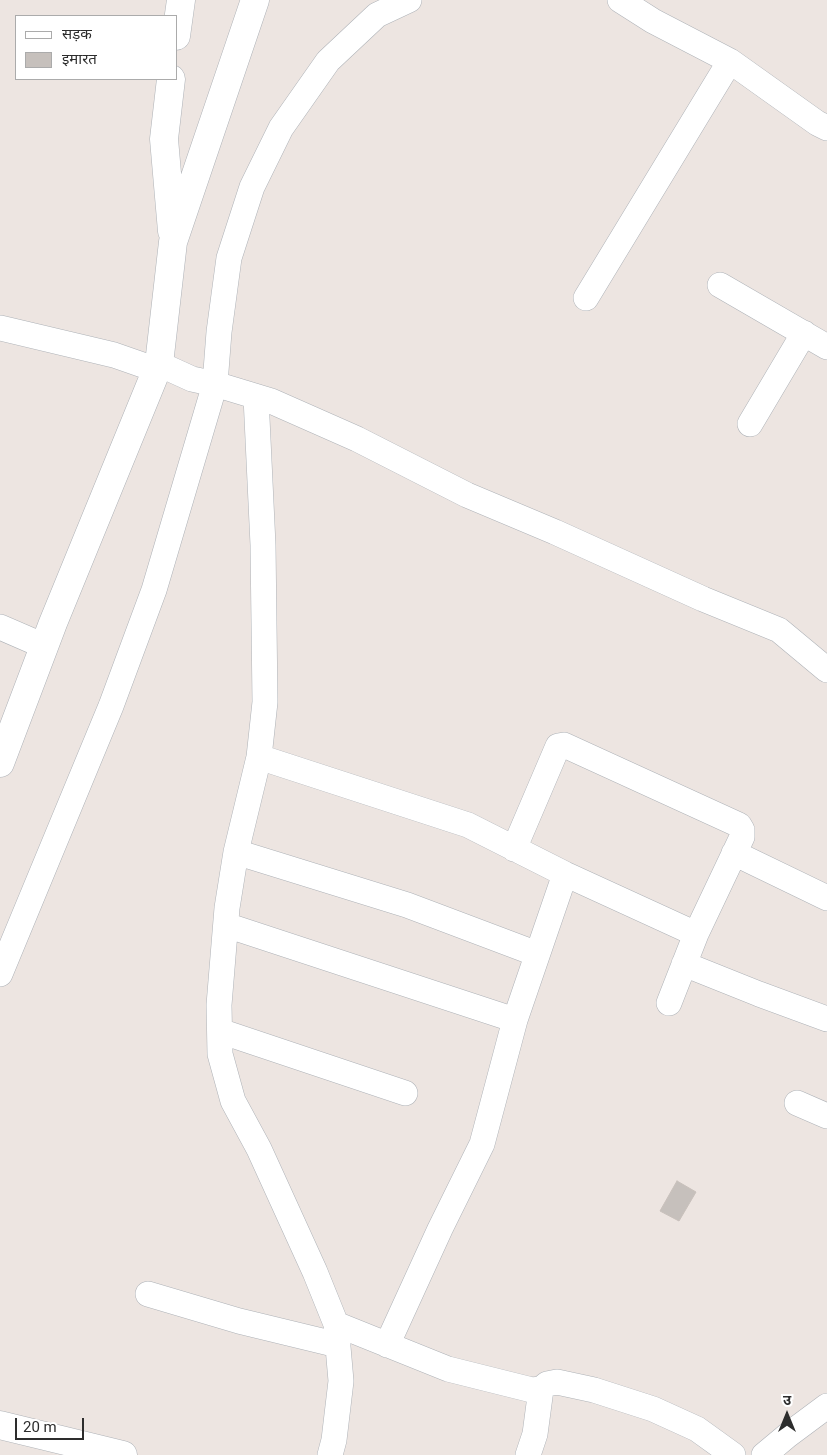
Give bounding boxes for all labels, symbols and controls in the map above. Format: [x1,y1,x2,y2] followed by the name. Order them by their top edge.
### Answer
[15,15,178,80] legend
[62,25,92,43] text: सड़क
[62,50,97,68] text: इमारत
[762,1390,812,1440] north arrow
[783,1392,791,1408] text: उ
[18,1408,86,1440] scale bar
[23,1418,57,1436] text: 20 m

